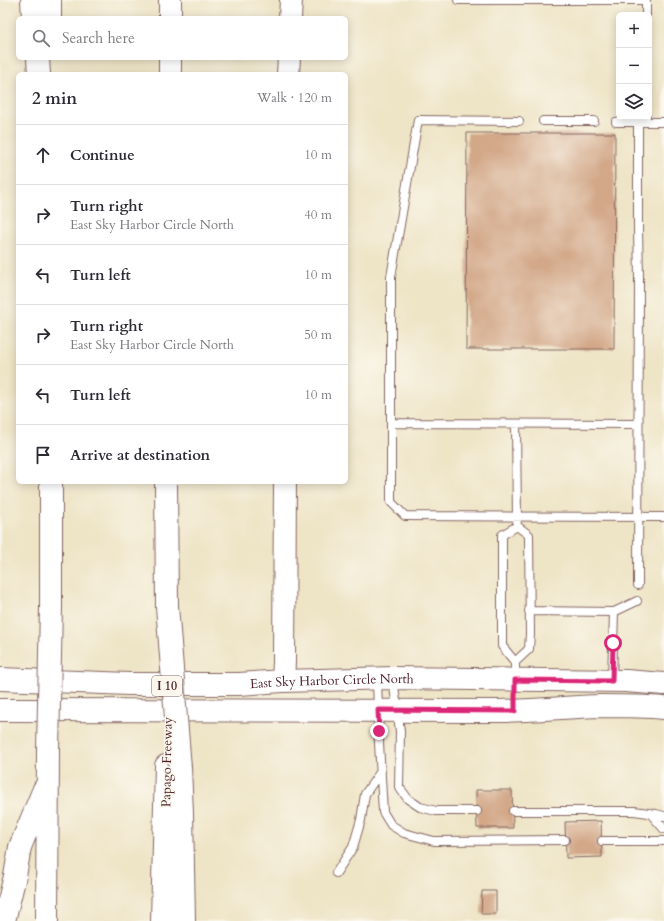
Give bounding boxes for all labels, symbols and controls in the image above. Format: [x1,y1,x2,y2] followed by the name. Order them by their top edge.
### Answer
[616,12,652,120] map controls
[616,12,652,48] button: +
[16,16,348,60] search box
[30,27,52,49] icon: search
[62,28,135,48] text: Search here
[616,48,652,84] button: −
[616,84,652,120] button: layers
[32,87,77,110] text: 2 min
[257,89,332,107] text: Walk · 120 m
[32,144,54,166] icon: ahead
[70,145,135,165] text: Continue
[304,146,332,164] text: 10 m
[70,196,143,216] text: Turn right
[32,204,54,226] icon: right
[304,206,332,224] text: 40 m
[70,216,234,234] text: East Sky Harbor Circle North
[32,264,54,286] icon: left
[70,265,131,285] text: Turn left
[304,266,332,284] text: 10 m
[70,316,143,336] text: Turn right
[32,324,54,346] icon: right
[304,326,332,344] text: 50 m
[70,336,234,354] text: East Sky Harbor Circle North
[32,384,54,406] icon: left
[70,385,131,405] text: Turn left
[304,386,332,404] text: 10 m
[32,444,54,466] icon: arrive
[70,445,210,465] text: Arrive at destination
[604,634,622,652] route start
[249,670,414,693] street label: East Sky Harbor Circle North
[152,676,182,696] road number: I 10
[157,716,177,807] street label: Papago Freeway
[370,722,388,740] route end

